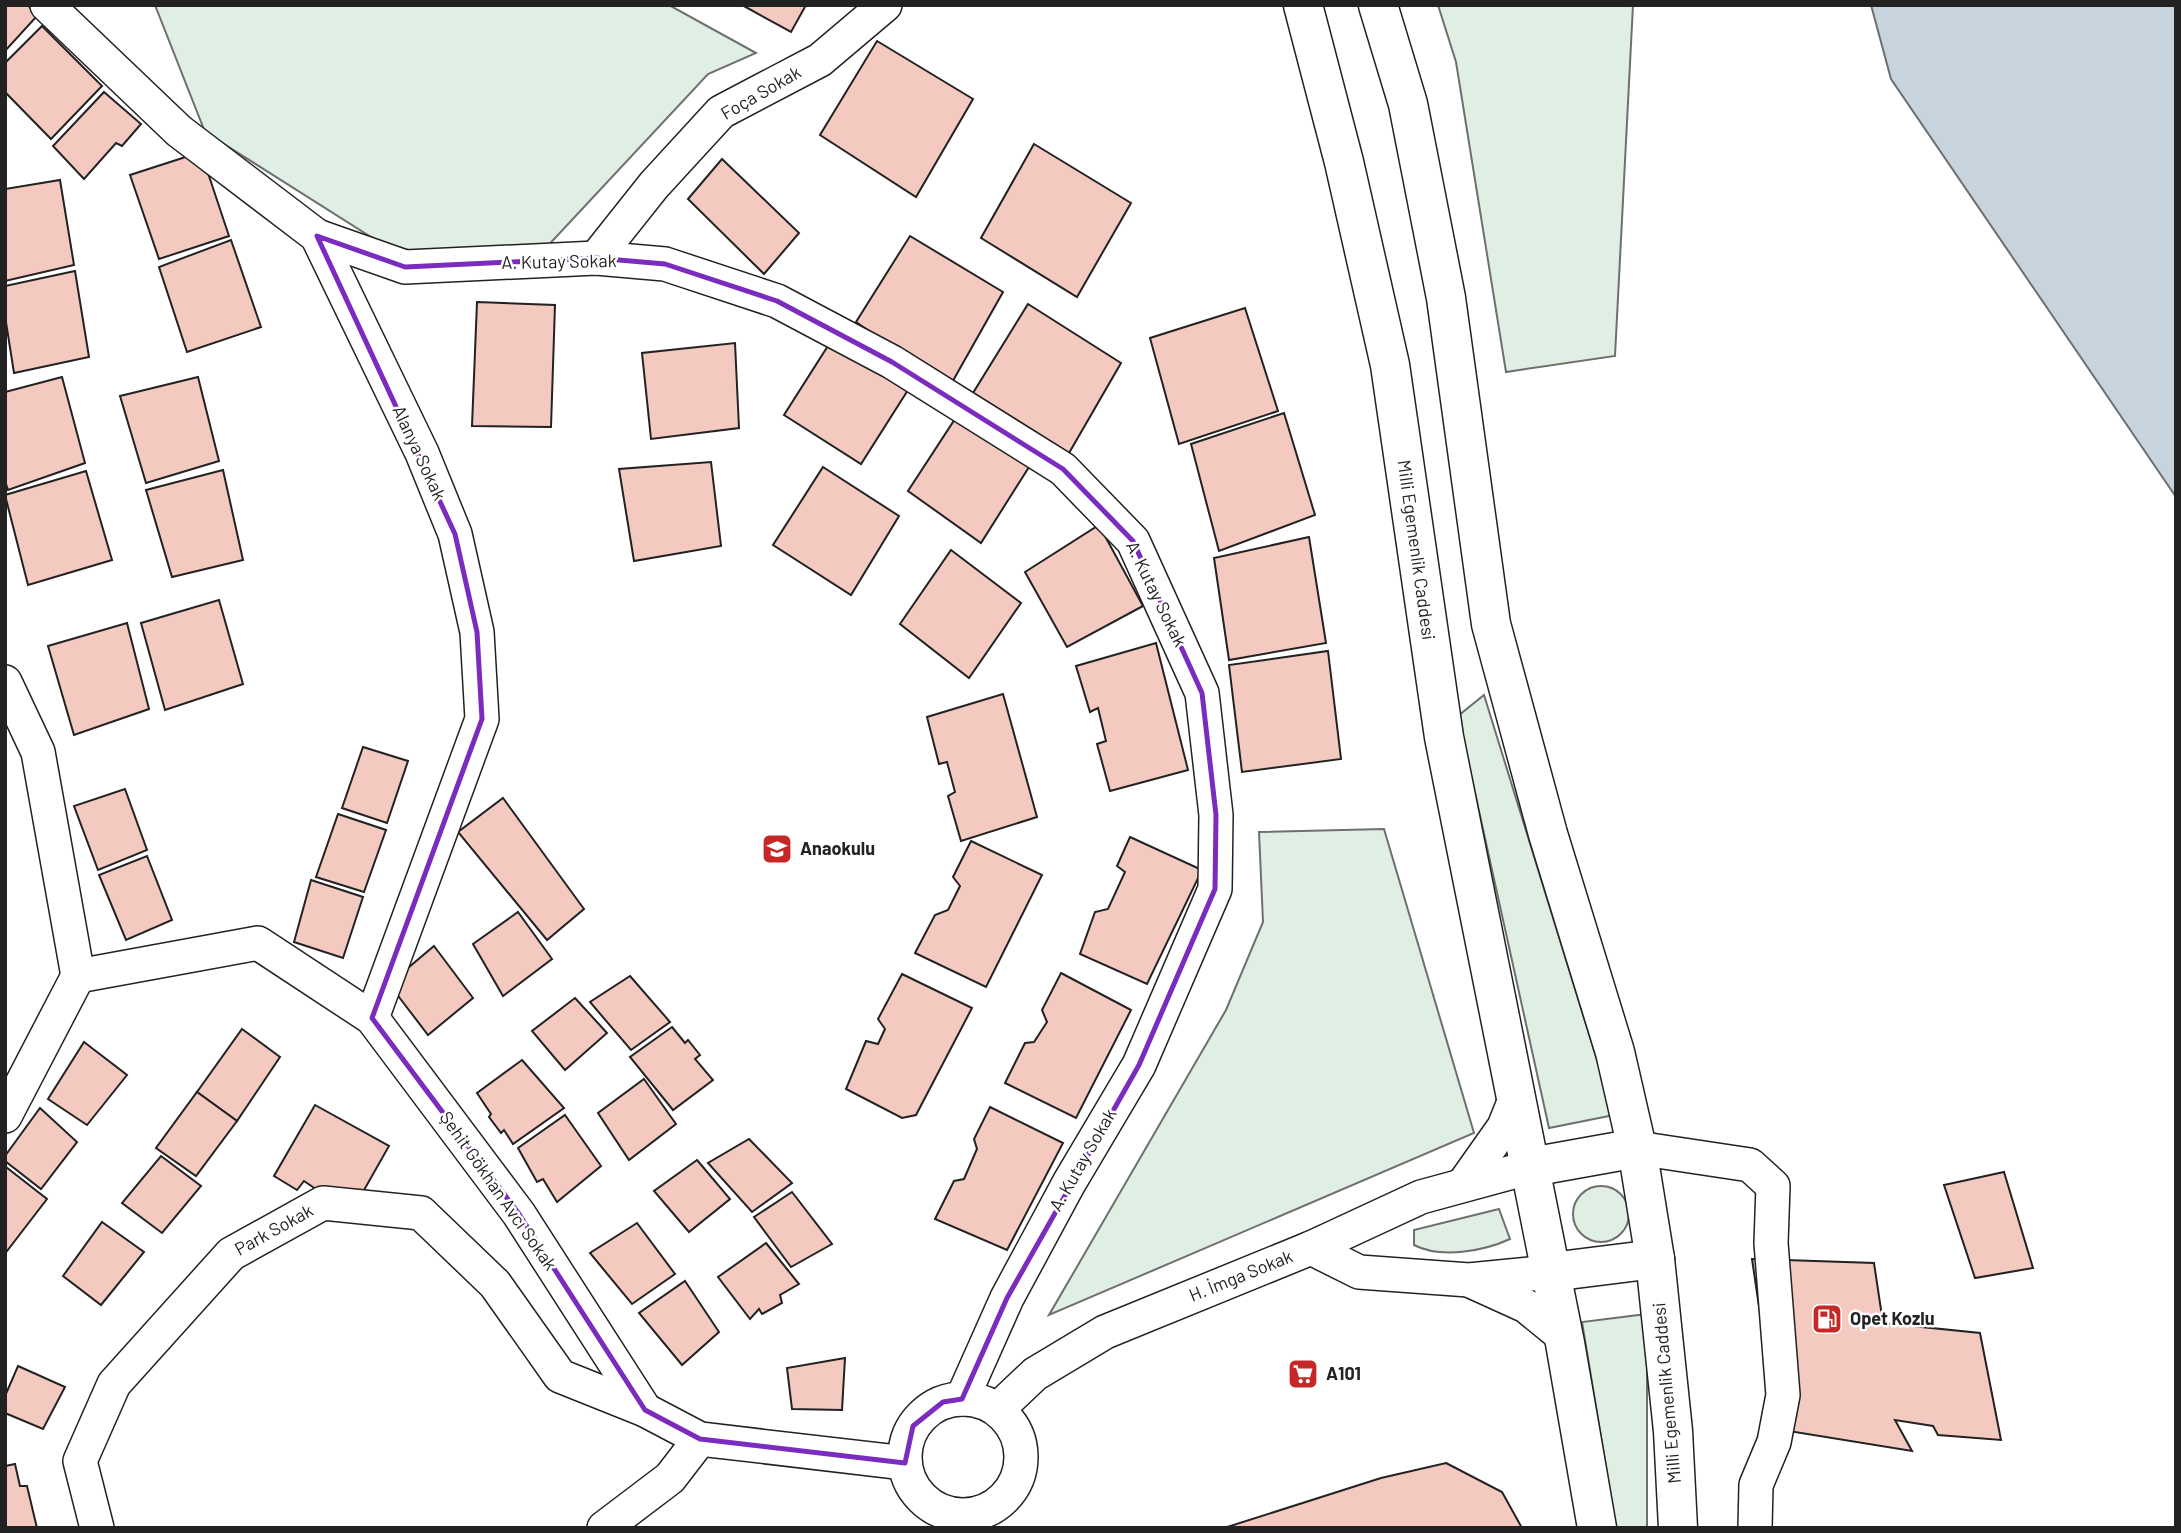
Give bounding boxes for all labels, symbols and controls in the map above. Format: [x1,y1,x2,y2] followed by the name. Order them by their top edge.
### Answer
[717,60,804,124] street label: Foça Sokak
[501,249,617,273] street label: A. Kutay Sokak
[388,402,451,503] street label: Alanya Sokak
[1393,458,1441,641] street label: Milli Egemenlik Caddesi
[1122,537,1192,650] street label: A. Kutay Sokak
[760,832,794,866] school or university icon: Anaokulu
[800,837,875,859] place label: Anaokulu
[1044,1104,1120,1215] street label: A. Kutay Sokak
[436,1107,562,1274] street label: Şehit Gökhan Avcı Sokak
[230,1199,317,1260] street label: Park Sokak
[1186,1244,1296,1306] street label: H. İmga Sokak
[1647,1302,1685,1485] street label: Milli Egemenlik Caddesi
[1810,1302,1844,1336] fuel station icon: Opet Kozlu
[1850,1307,1935,1329] place label: Opet Kozlu
[1286,1357,1320,1391] supermarket icon: A101
[1326,1362,1361,1384] place label: A101

